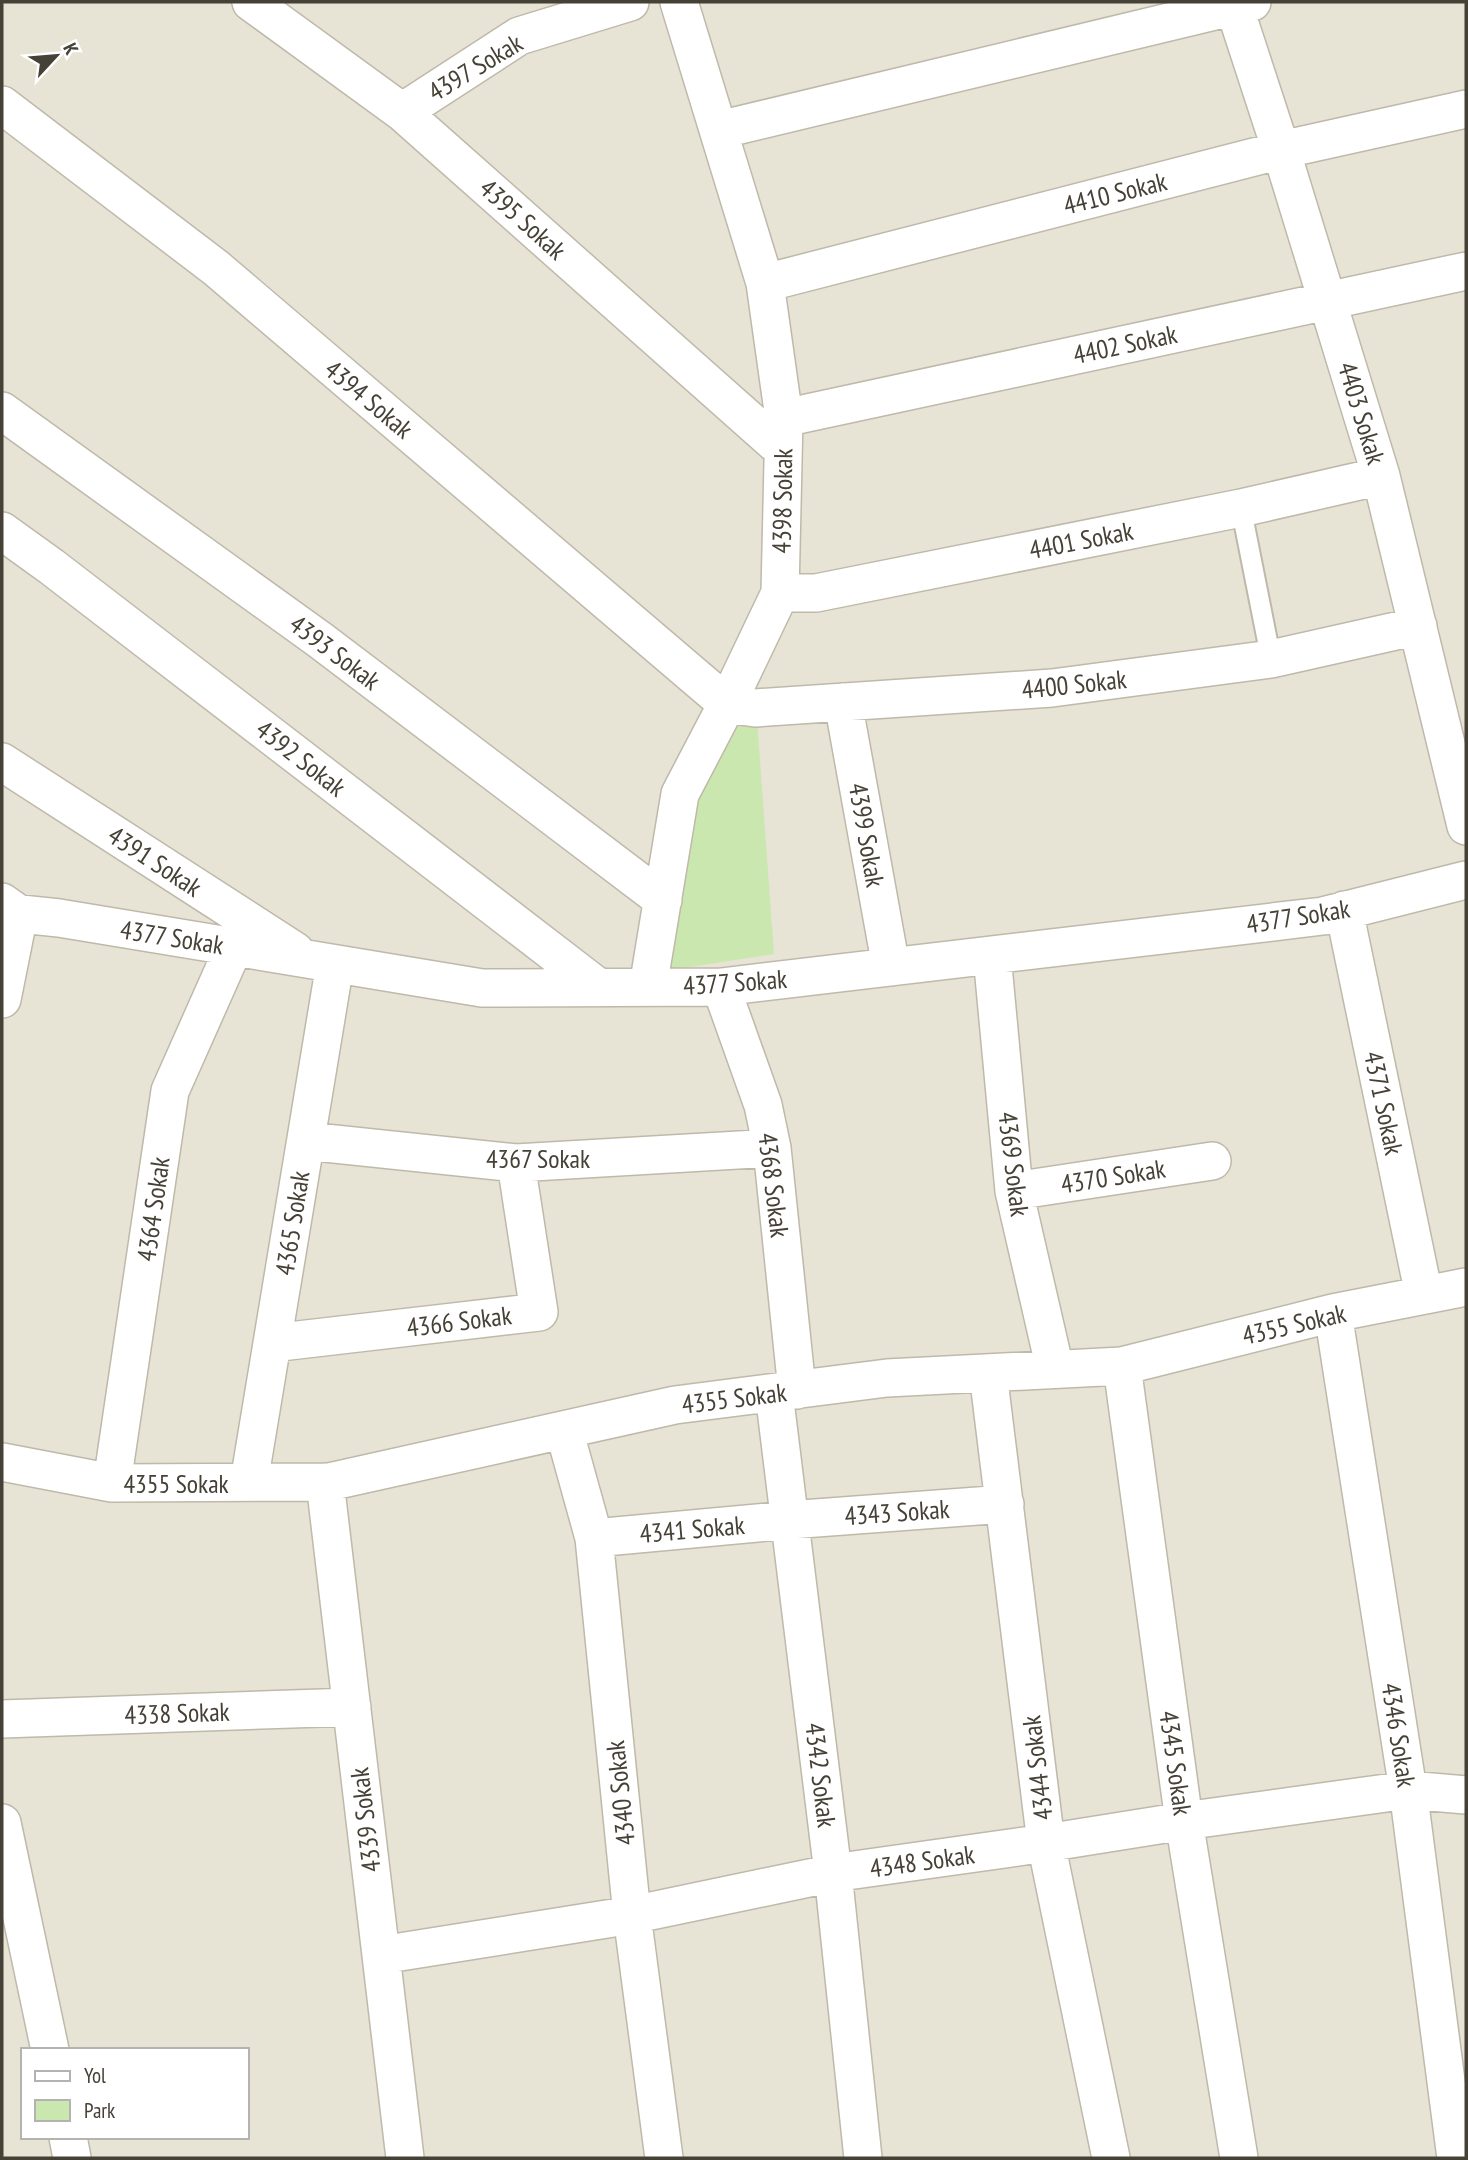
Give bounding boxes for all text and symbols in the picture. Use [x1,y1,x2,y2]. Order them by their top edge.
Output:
north arrow [21,21,91,91]
street label: 4397 Sokak [422,26,528,108]
text: K [58,39,84,58]
street label: 4410 Sokak [1060,164,1170,222]
street label: 4395 Sokak [473,172,573,266]
street label: 4402 Sokak [1070,317,1180,371]
street label: 4394 Sokak [318,353,420,445]
street label: 4403 Sokak [1331,358,1393,468]
street label: 4398 Sokak [765,448,799,554]
street label: 4401 Sokak [1026,514,1136,566]
street label: 4393 Sokak [283,607,387,697]
street label: 4400 Sokak [1020,662,1128,706]
street label: 4392 Sokak [249,713,353,803]
street label: 4399 Sokak [842,780,892,890]
street label: 4391 Sokak [102,819,208,903]
street label: 4377 Sokak [1244,892,1352,940]
street label: 4377 Sokak [118,913,226,961]
street label: 4377 Sokak [682,962,788,1002]
street label: 4371 Sokak [1357,1048,1411,1158]
street label: 4369 Sokak [991,1110,1037,1218]
street label: 4368 Sokak [751,1131,797,1239]
street label: 4367 Sokak [486,1142,590,1175]
street label: 4370 Sokak [1058,1151,1168,1201]
street label: 4364 Sokak [129,1155,177,1263]
street label: 4365 Sokak [267,1168,317,1278]
street label: 4355 Sokak [1239,1296,1349,1352]
street label: 4366 Sokak [405,1298,513,1344]
street label: 4355 Sokak [680,1375,788,1421]
street label: 4355 Sokak [123,1467,229,1500]
street label: 4343 Sokak [843,1492,951,1532]
street label: 4341 Sokak [638,1508,746,1550]
street label: 4346 Sokak [1374,1680,1424,1790]
street label: 4338 Sokak [124,1695,230,1731]
street label: 4345 Sokak [1152,1709,1200,1817]
street label: 4344 Sokak [1014,1714,1060,1822]
street label: 4342 Sokak [798,1721,844,1829]
street label: 4340 Sokak [598,1739,642,1847]
street label: 4339 Sokak [342,1766,388,1874]
street label: 4348 Sokak [868,1837,976,1885]
legend [21,2048,248,2139]
text: Yol [84,2062,106,2089]
text: Park [84,2097,115,2124]

